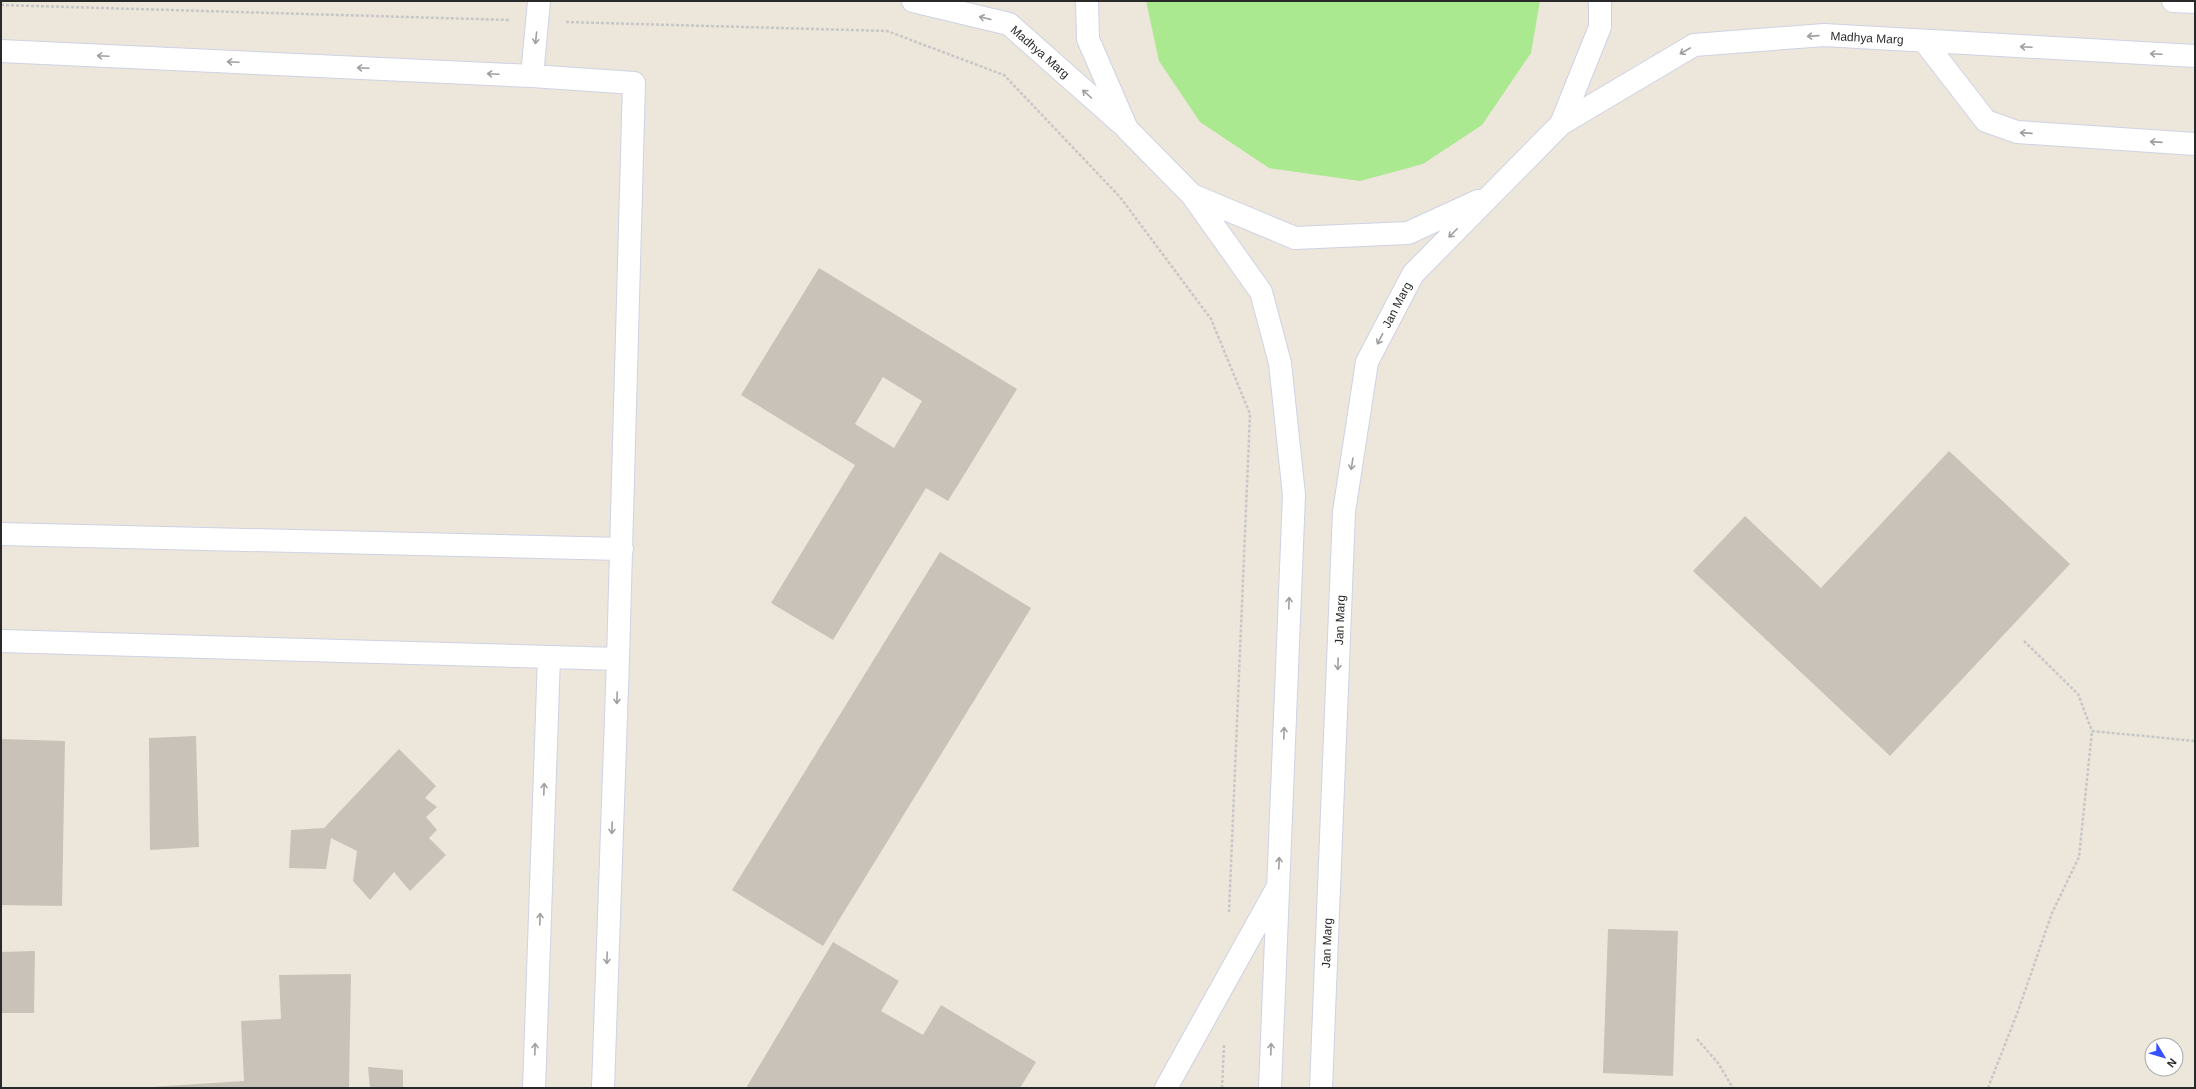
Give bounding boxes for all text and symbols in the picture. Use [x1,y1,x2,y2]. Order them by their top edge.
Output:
one-way arrow [978,14,991,22]
street label: Madhya Marg [1008,23,1072,81]
street label: Madhya Marg [1830,29,1904,47]
one-way arrow [532,31,539,44]
one-way arrow [1807,33,1820,40]
one-way arrow [2020,43,2033,50]
one-way arrow [1679,48,1691,56]
one-way arrow [2150,50,2163,57]
one-way arrow [97,52,110,60]
one-way arrow [227,58,240,66]
one-way arrow [357,64,370,72]
one-way arrow [487,70,500,78]
one-way arrow [1083,90,1093,99]
one-way arrow [2020,129,2033,136]
one-way arrow [2150,138,2163,145]
one-way arrow [1448,228,1458,238]
street label: Jan Marg [1379,280,1415,330]
one-way arrow [1375,332,1383,344]
one-way arrow [1348,457,1356,470]
street label: Jan Marg [1332,595,1348,645]
one-way arrow [1286,597,1293,610]
one-way arrow [1334,657,1342,670]
one-way arrow [613,691,621,704]
one-way arrow [1280,727,1288,740]
one-way arrow [541,783,548,796]
one-way arrow [609,821,616,834]
one-way arrow [1275,857,1283,870]
one-way arrow [536,913,543,926]
street label: Jan Marg [1319,918,1335,968]
one-way arrow [604,951,611,964]
north arrow [2144,1037,2184,1077]
one-way arrow [531,1043,539,1056]
one-way arrow [1268,1043,1275,1056]
text: N [2165,1056,2179,1070]

